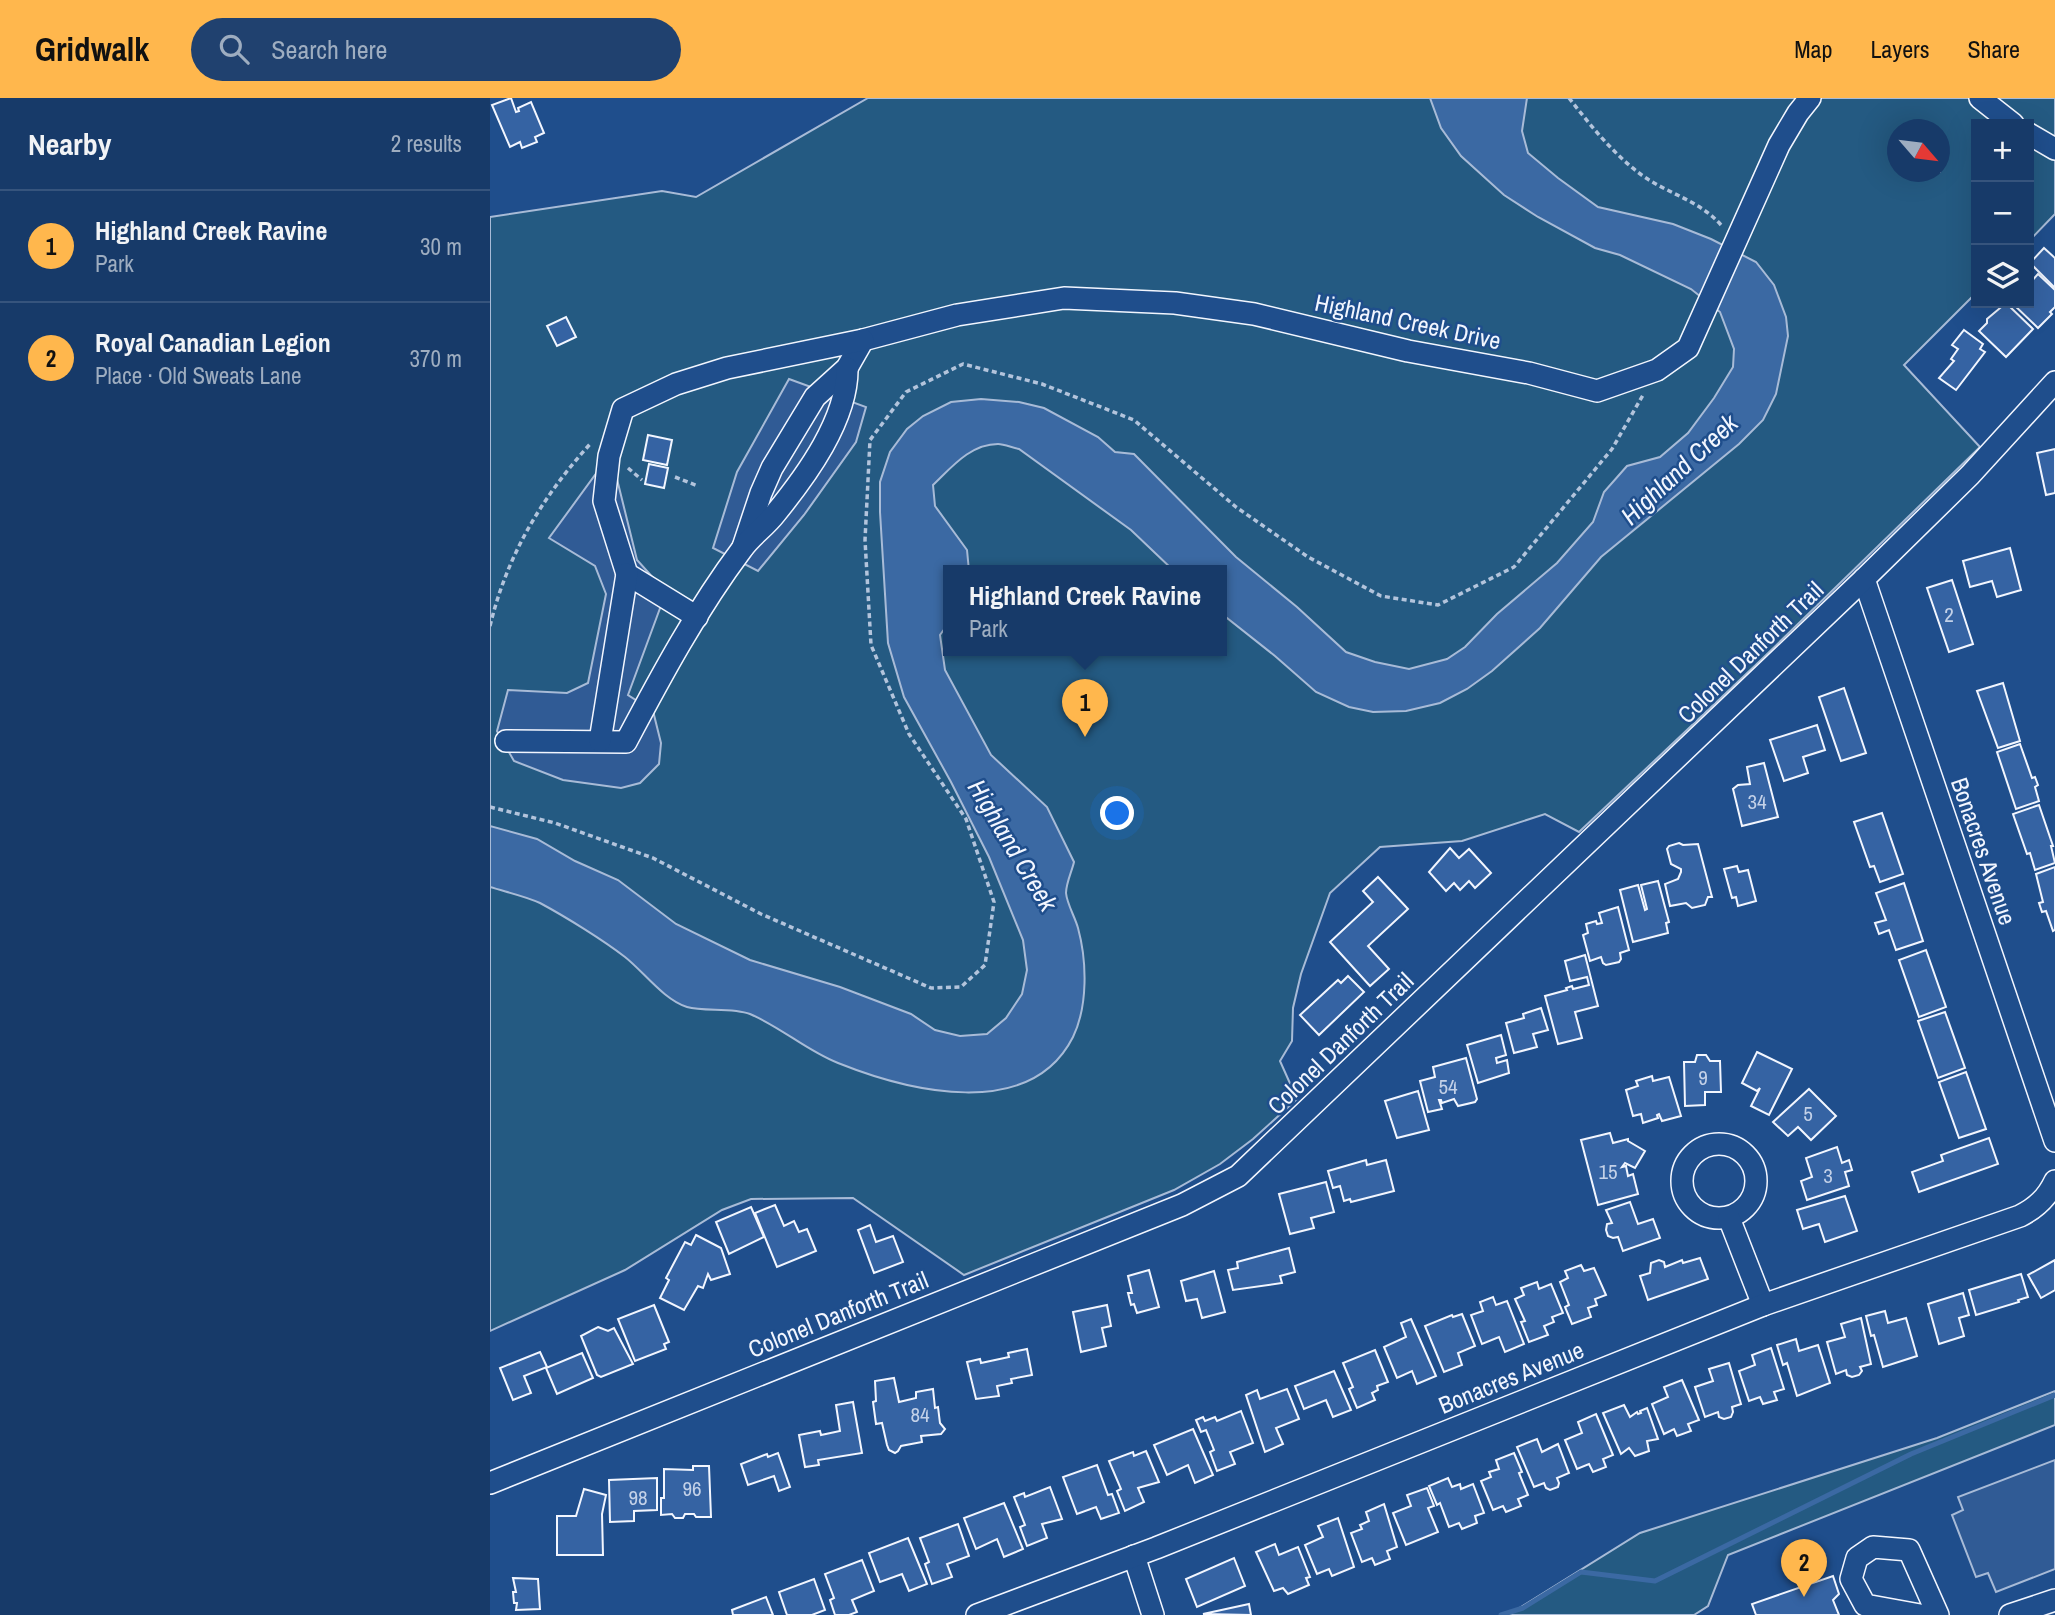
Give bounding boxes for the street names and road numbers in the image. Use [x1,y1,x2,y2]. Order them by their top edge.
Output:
street label: Highland Creek Drive [1312,286,1504,356]
street label: Colonel Danforth Trail [1670,574,1830,730]
street label: Bonacres Avenue [1944,773,2024,929]
street label: Colonel Danforth Trail [1260,965,1420,1121]
street label: Colonel Danforth Trail [743,1263,933,1365]
street label: Bonacres Avenue [1434,1333,1588,1421]

